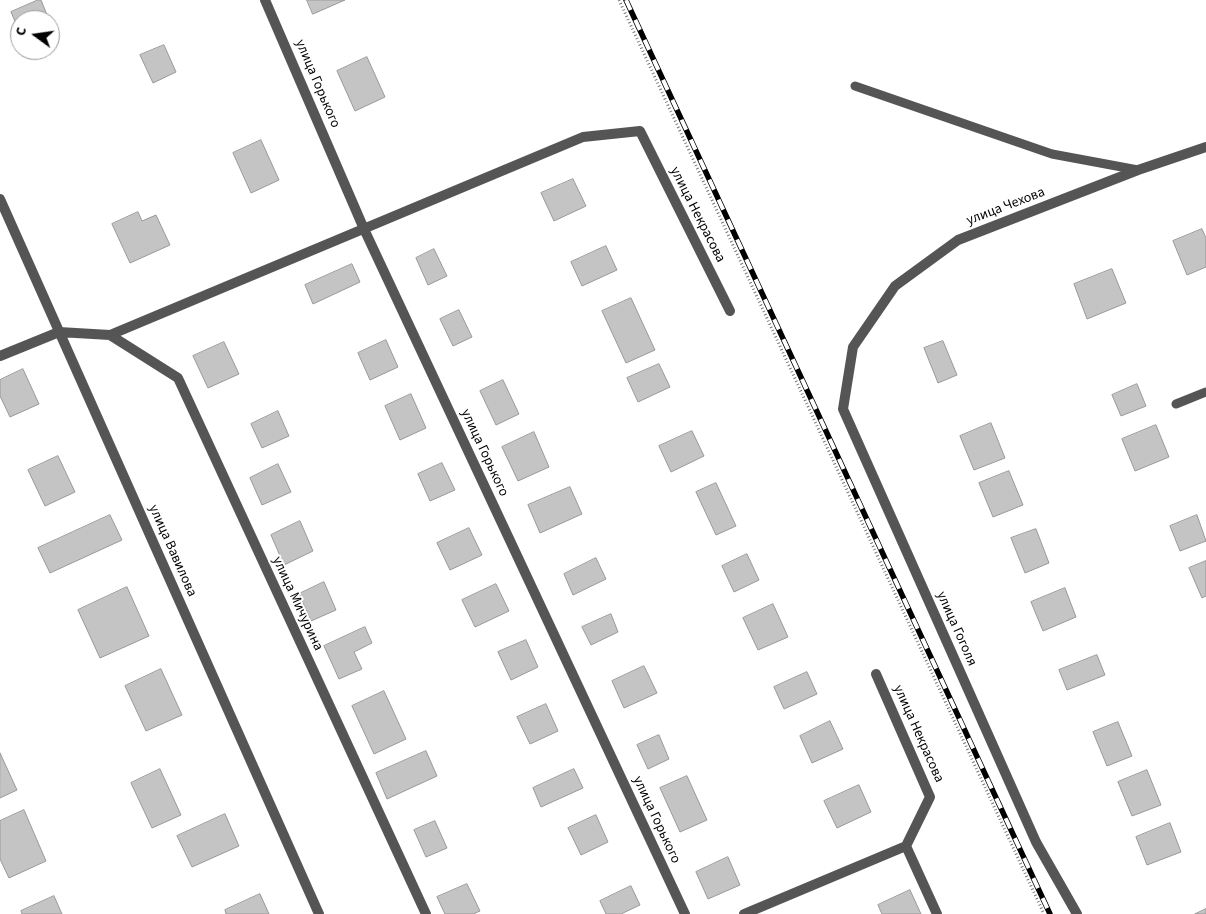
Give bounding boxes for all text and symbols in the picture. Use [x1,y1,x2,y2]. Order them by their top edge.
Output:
north arrow [10,10,60,60]
text: С [11,25,32,38]
street label: улица Горького [291,37,343,131]
street label: улица Некрасова [666,164,728,266]
street label: улица Чехова [964,184,1048,230]
street label: улица Горького [456,407,512,499]
street label: улица Вавилова [144,502,200,600]
street label: улица Мичурина [268,554,326,654]
street label: улица Гоголя [932,589,980,669]
street label: улица Некрасова [889,683,947,785]
street label: улица Горького [628,774,684,866]

